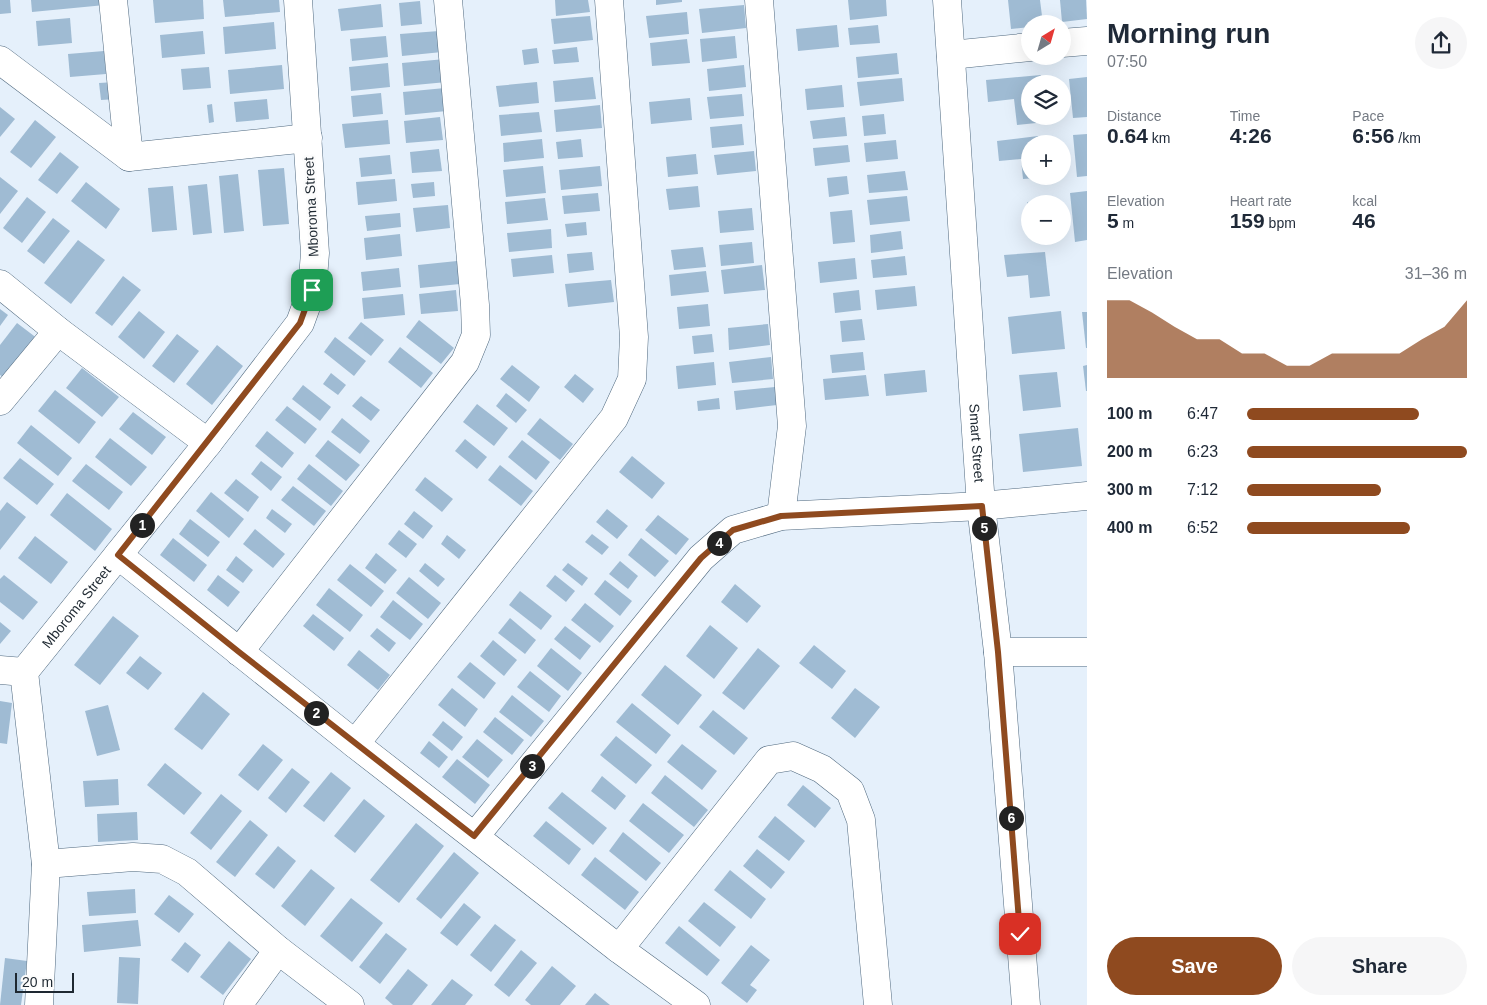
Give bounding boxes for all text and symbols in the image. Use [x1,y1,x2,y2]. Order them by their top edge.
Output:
north arrow [1021,15,1071,65]
map controls [1021,15,1071,245]
button: share [1415,17,1467,69]
text: Morning run [1107,18,1270,49]
text: 07:50 [1107,53,1147,70]
button: layers [1021,75,1071,125]
text: Distance [1107,108,1161,124]
text: Time [1230,108,1260,124]
text: Pace [1352,108,1384,124]
text: 0.64 [1107,124,1148,147]
text: 4:26 [1230,124,1272,147]
text: 6:56 [1352,124,1394,147]
text: km [1148,130,1170,146]
text: /km [1394,130,1421,146]
button: + [1021,135,1071,185]
street label: Mboroma Street [300,156,322,258]
text: Elevation [1107,193,1165,209]
text: Heart rate [1230,193,1292,209]
text: kcal [1352,193,1377,209]
button: − [1021,195,1071,245]
text: 5 [1107,209,1119,232]
text: 159 [1230,209,1265,232]
text: 46 [1352,209,1376,232]
text: m [1119,215,1134,231]
text: bpm [1265,215,1296,231]
text: Elevation [1107,265,1173,282]
text: 31–36 m [1405,265,1467,282]
pin [291,269,333,311]
icon: arrive [298,276,326,304]
street label: Smart Street [966,403,987,483]
text: 100 m [1107,405,1152,422]
text: 6:47 [1187,405,1218,422]
text: 200 m [1107,443,1152,460]
text: 6:23 [1187,443,1218,460]
text: 300 m [1107,481,1152,498]
text: 7:12 [1187,481,1218,498]
pin: 1 [130,512,154,538]
pin: 5 [972,516,996,540]
text: 1 [139,517,146,533]
text: 400 m [1107,519,1152,536]
text: 6:52 [1187,519,1218,536]
text: 5 [981,520,988,536]
pin: 4 [706,530,732,556]
text: 4 [716,535,723,551]
street label: Mboroma Street [39,563,114,651]
pin: 2 [304,700,328,726]
text: 2 [313,705,320,721]
pin: 3 [520,754,544,778]
text: 3 [529,758,536,774]
pin: 6 [998,806,1024,830]
text: 6 [1008,810,1015,826]
pin [999,913,1041,955]
icon: check [1006,920,1034,948]
button: Save [1107,937,1282,995]
button: Share [1292,937,1467,995]
scale bar [15,970,74,993]
text: 20 m [22,974,53,990]

